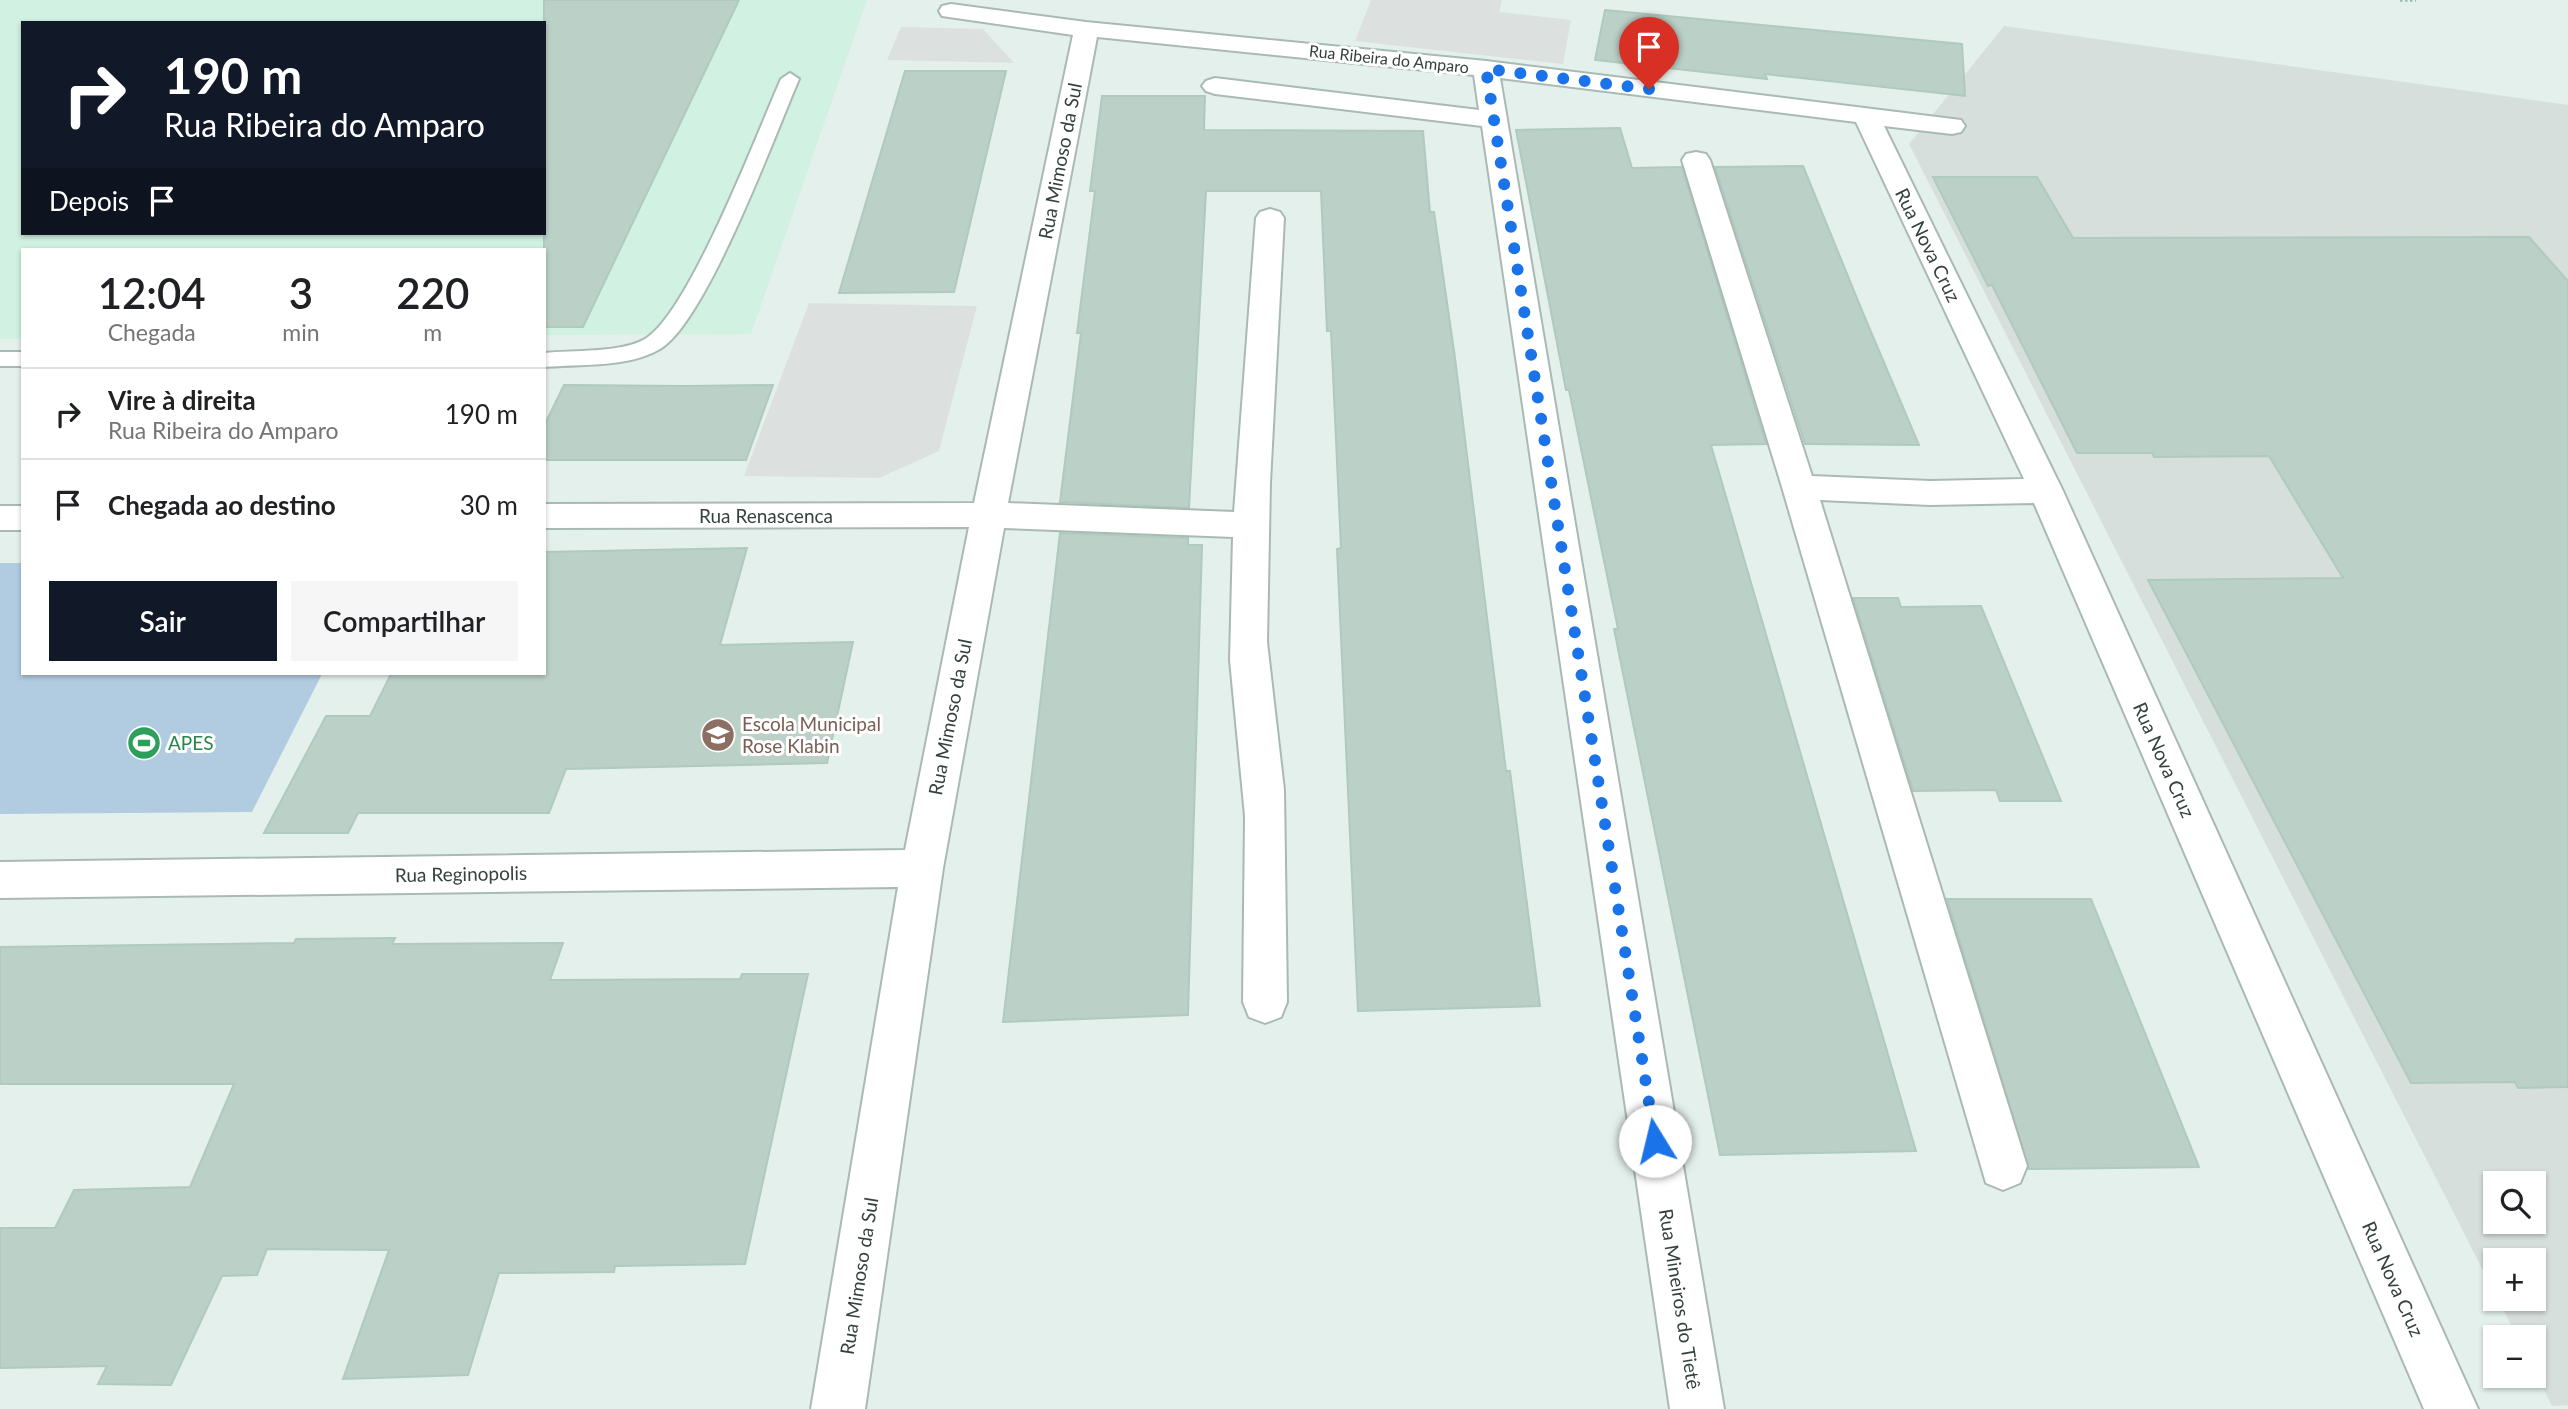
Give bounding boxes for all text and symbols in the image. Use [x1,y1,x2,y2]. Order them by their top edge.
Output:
pin [1619,17,1679,89]
icon: arrive [1630,28,1668,66]
street label: Rua Ribeira do Amparo [1308,41,1470,76]
text: 190 m [164,46,302,104]
icon: right [49,49,140,140]
street label: Rua Mimoso da Sul [1033,81,1086,241]
text: Rua Ribeira do Amparo [164,105,485,144]
icon: arrive [143,182,181,220]
street label: Rua Nova Cruz [1891,184,1966,305]
text: Depois [49,185,129,217]
text: 12:04 [98,268,206,318]
text: 3 [289,268,313,318]
text: 220 [396,268,469,318]
text: Chegada [108,318,196,346]
text: min [282,318,320,346]
text: m [423,318,442,346]
text: Vire à direita [108,384,256,416]
icon: right [49,395,87,433]
text: 190 m [445,398,518,430]
text: Rua Ribeira do Amparo [108,416,339,444]
icon: arrive [49,486,87,524]
text: Chegada ao destino [108,489,336,521]
text: 30 m [460,489,518,521]
street label: Rua Renascenca [699,504,833,527]
button: Sair [49,581,277,661]
button: Compartilhar [291,581,518,661]
street label: Rua Mimoso da Sul [923,637,976,797]
street label: Rua Nova Cruz [2129,699,2200,821]
place label: Escola Municipal Rose Klabin [742,712,881,757]
school or university icon: Escola Municipal Rose Klabin [699,716,737,754]
sports icon: APES [125,724,163,762]
place label: APES [168,731,214,754]
street label: Rua Reginopolis [395,861,527,886]
position arrow [1618,1104,1692,1178]
map controls [2483,1171,2546,1388]
button: search [2483,1171,2546,1234]
street label: Rua Mimoso da Sul [835,1196,882,1356]
street label: Rua Mineiros do Tietê [1655,1207,1706,1391]
street label: Rua Nova Cruz [2358,1218,2429,1340]
button: + [2483,1248,2546,1311]
button: − [2483,1325,2546,1388]

